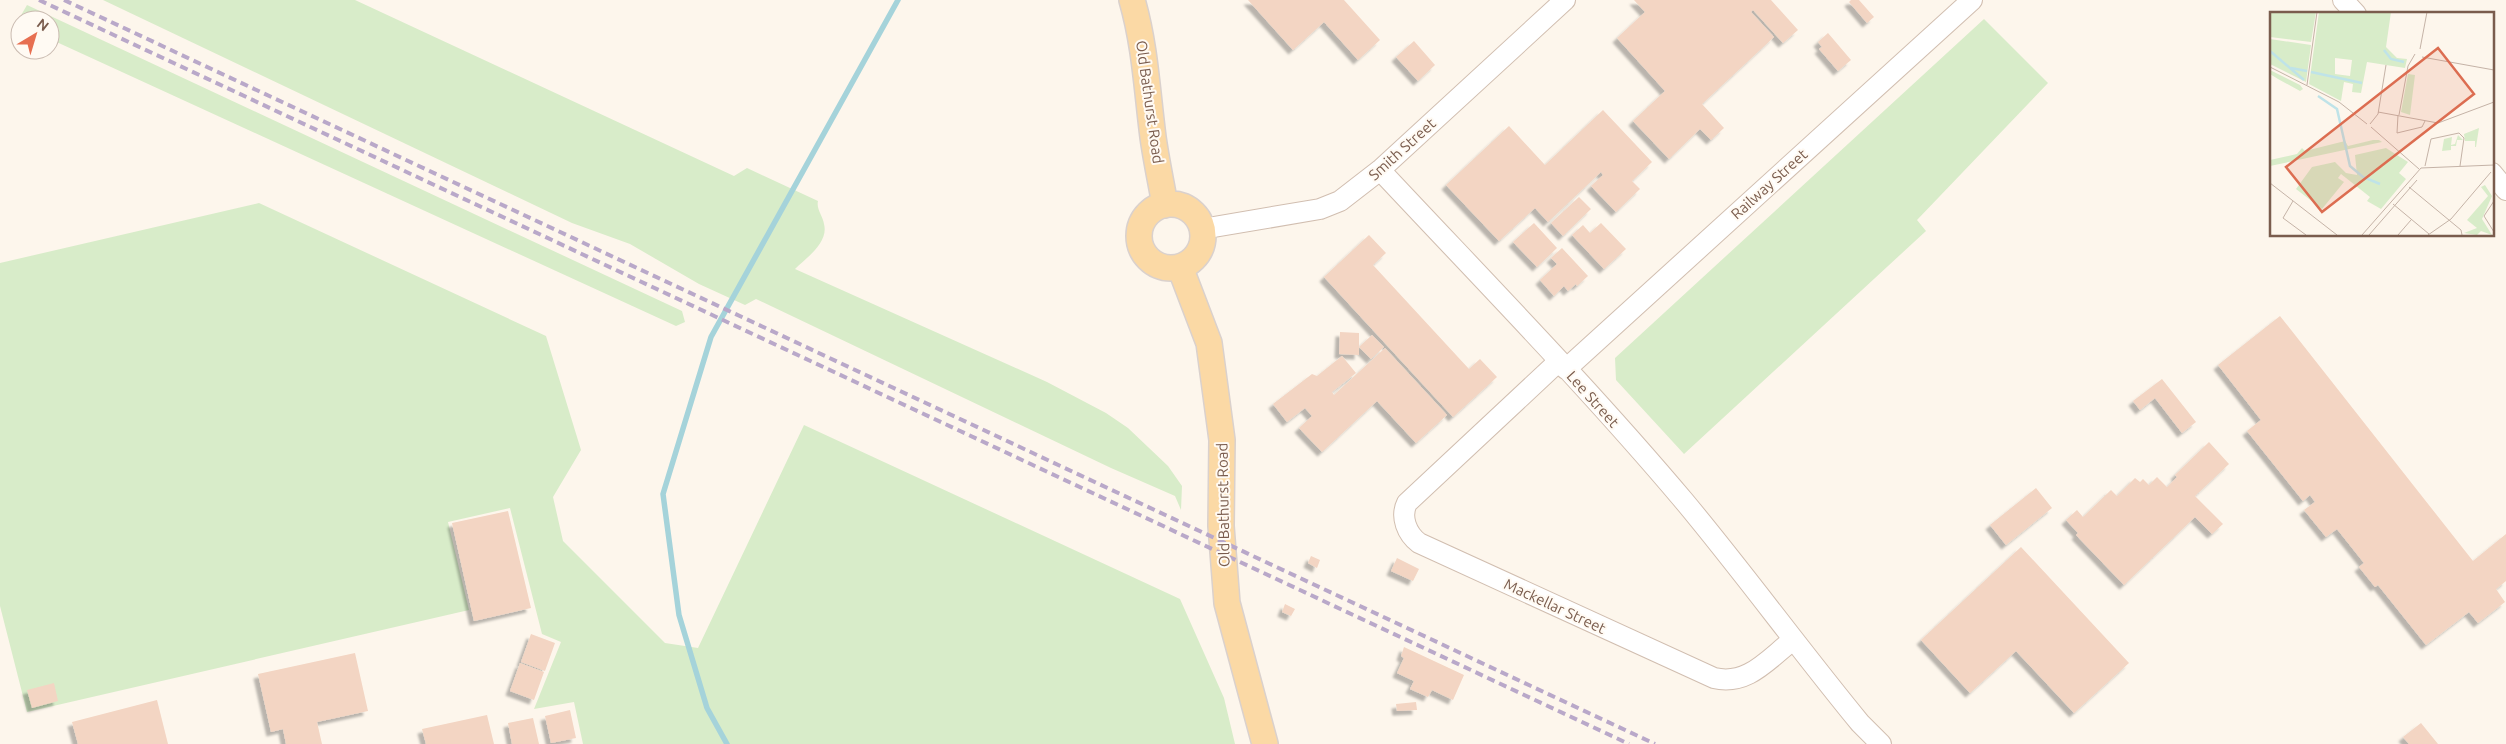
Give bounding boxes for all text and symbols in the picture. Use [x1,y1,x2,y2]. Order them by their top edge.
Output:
north arrow [10,10,60,60]
inset map [2270,12,2494,236]
text: N [34,15,52,34]
street label: Old Bathurst Road [1133,39,1167,165]
street label: Smith Street [1365,114,1439,183]
street label: Railway Street [1727,145,1811,223]
street label: Lee Street [1563,367,1623,431]
street label: Old Bathurst Road [1213,443,1233,567]
street label: Mackellar Street [1502,575,1608,637]

